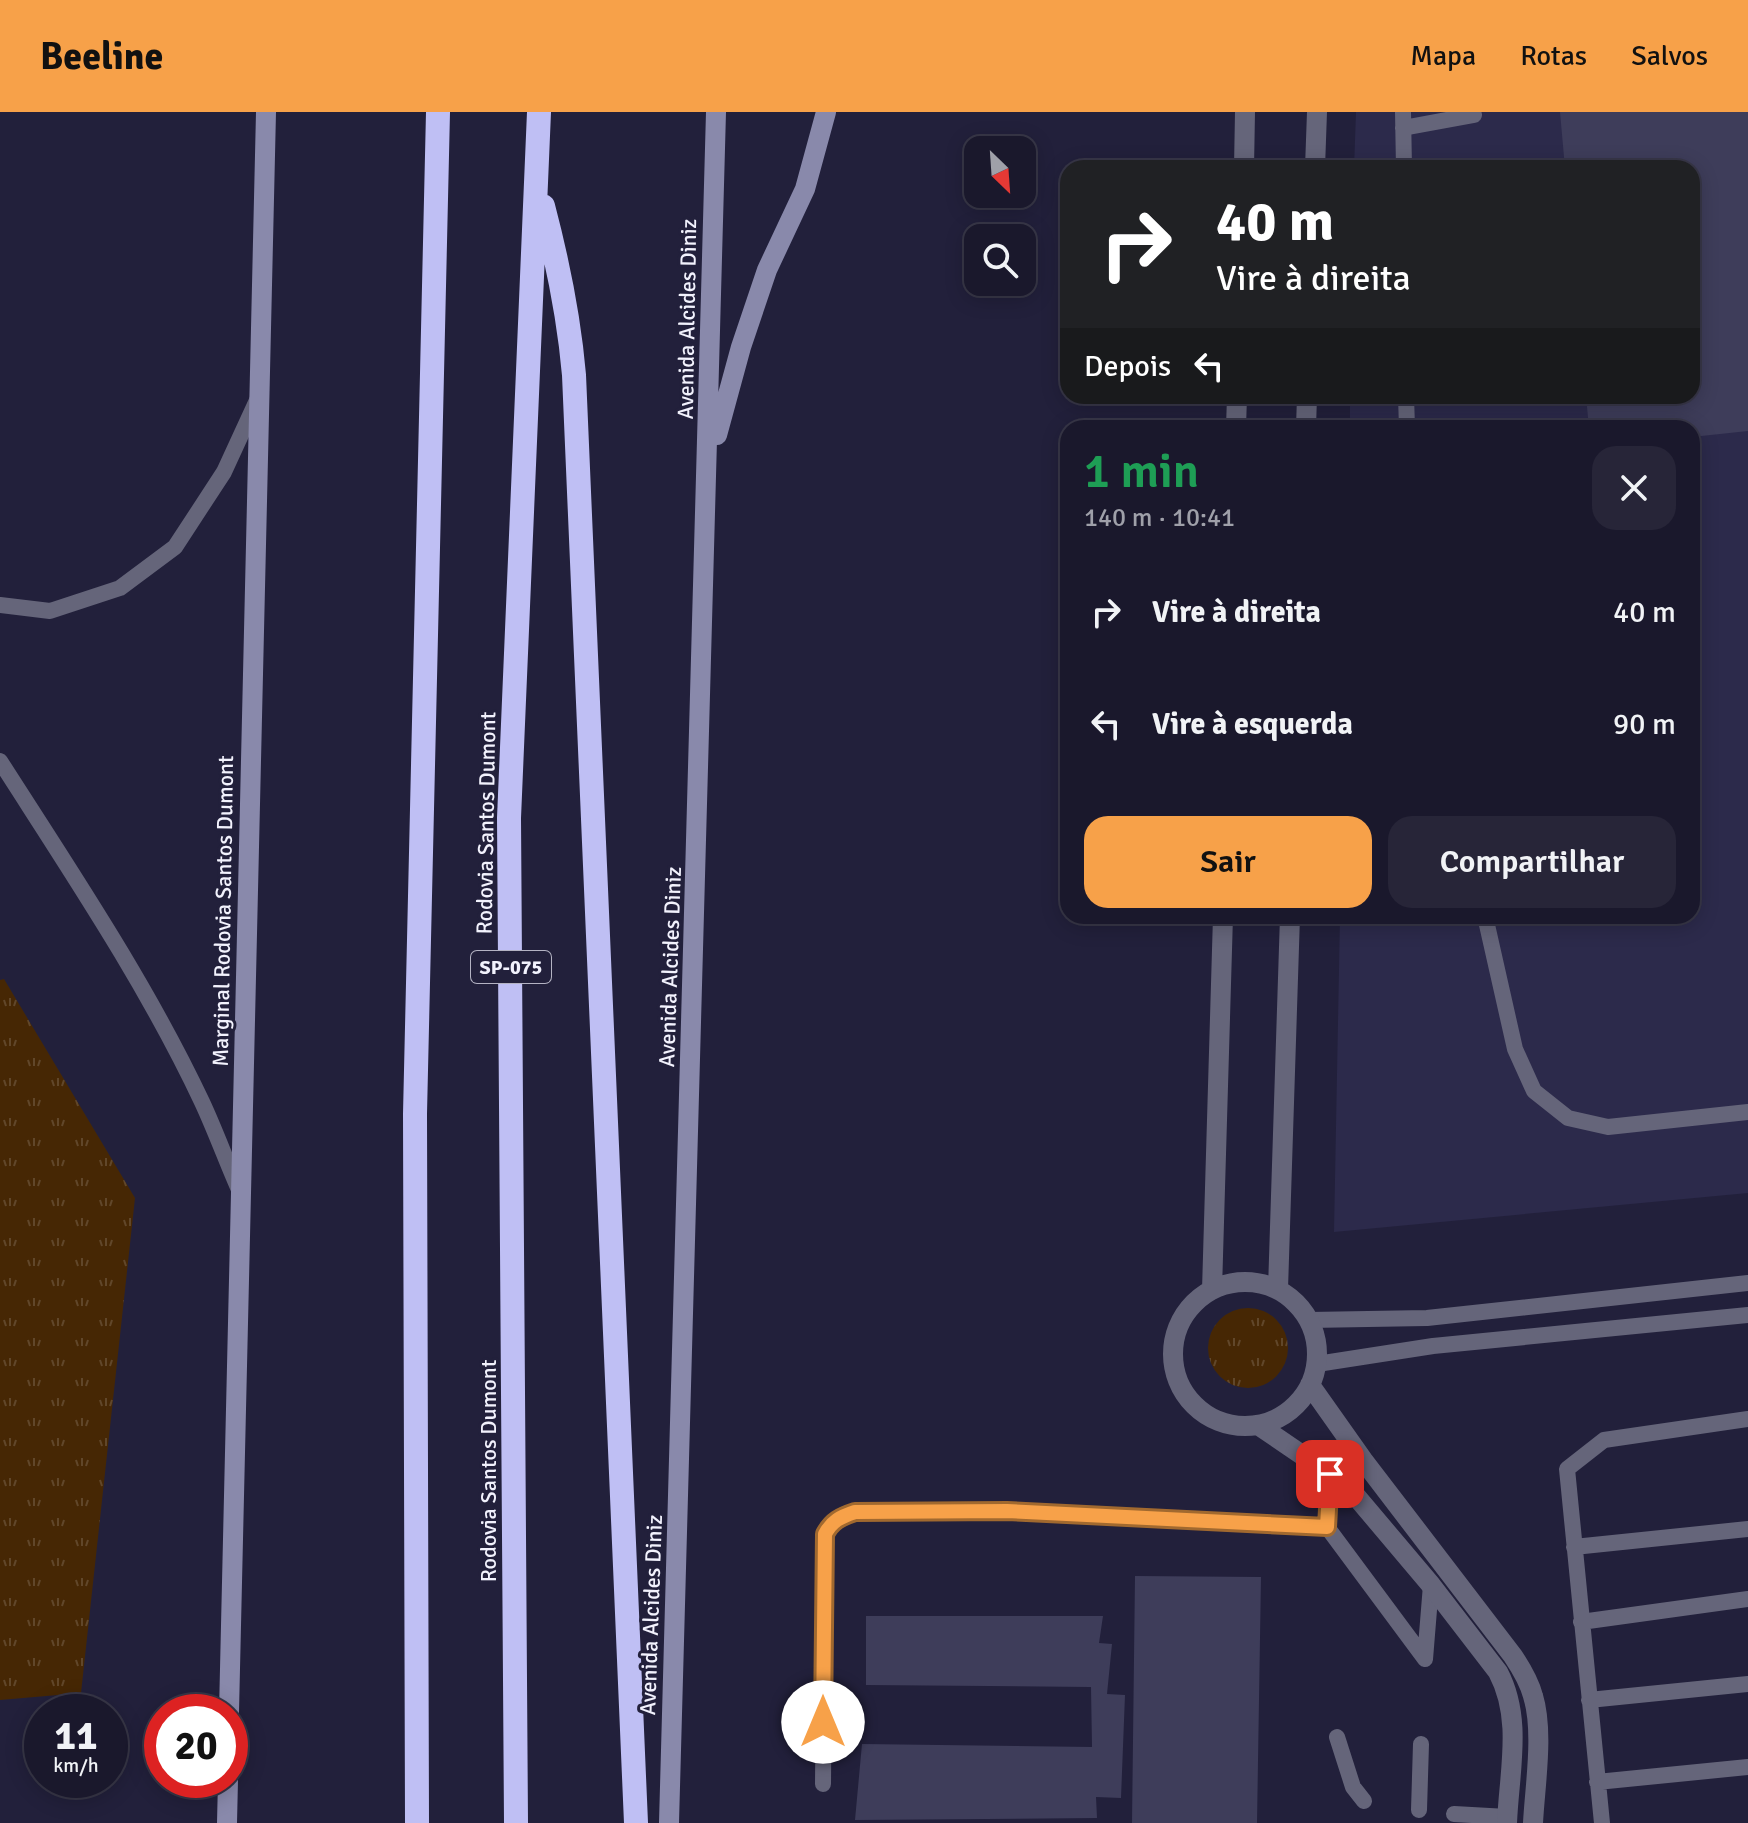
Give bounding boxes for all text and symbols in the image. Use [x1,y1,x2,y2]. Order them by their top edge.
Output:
text: Beeline [40,33,163,80]
text: Mapa [1410,39,1476,73]
text: Rotas [1520,39,1587,73]
text: Salvos [1631,39,1708,73]
north arrow [964,136,1036,208]
map controls [964,136,1036,296]
text: 40 m [1216,187,1334,256]
icon: right [1084,192,1188,296]
street label: Avenida Alcides Diniz [672,218,702,420]
button: search [964,224,1036,296]
text: Vire à direita [1216,256,1411,301]
icon: left [1187,344,1231,388]
text: Depois [1084,348,1171,385]
text: 1 min [1084,442,1199,501]
button: close [1592,446,1676,530]
text: 140 m · 10:41 [1084,502,1235,534]
icon: right [1084,590,1128,634]
text: Vire à direita [1152,594,1321,631]
text: 40 m [1613,594,1676,631]
icon: left [1084,702,1128,746]
text: Vire à esquerda [1152,706,1353,743]
text: 90 m [1613,706,1676,743]
street label: Rodovia Santos Dumont [471,711,501,935]
street label: Marginal Rodovia Santos Dumont [207,755,239,1067]
button: Sair [1084,816,1372,908]
button: Compartilhar [1388,816,1676,908]
street label: Avenida Alcides Diniz [653,866,687,1068]
road number: SP-075 [471,951,551,983]
street label: Rodovia Santos Dumont [475,1359,502,1582]
pin [1296,1440,1364,1508]
icon: arrive [1308,1452,1352,1496]
street label: Avenida Alcides Diniz [634,1514,668,1716]
position arrow [781,1680,865,1764]
speed limit sign: 20 [144,1694,248,1798]
text: 11 [54,1711,98,1761]
text: km/h [53,1753,99,1778]

